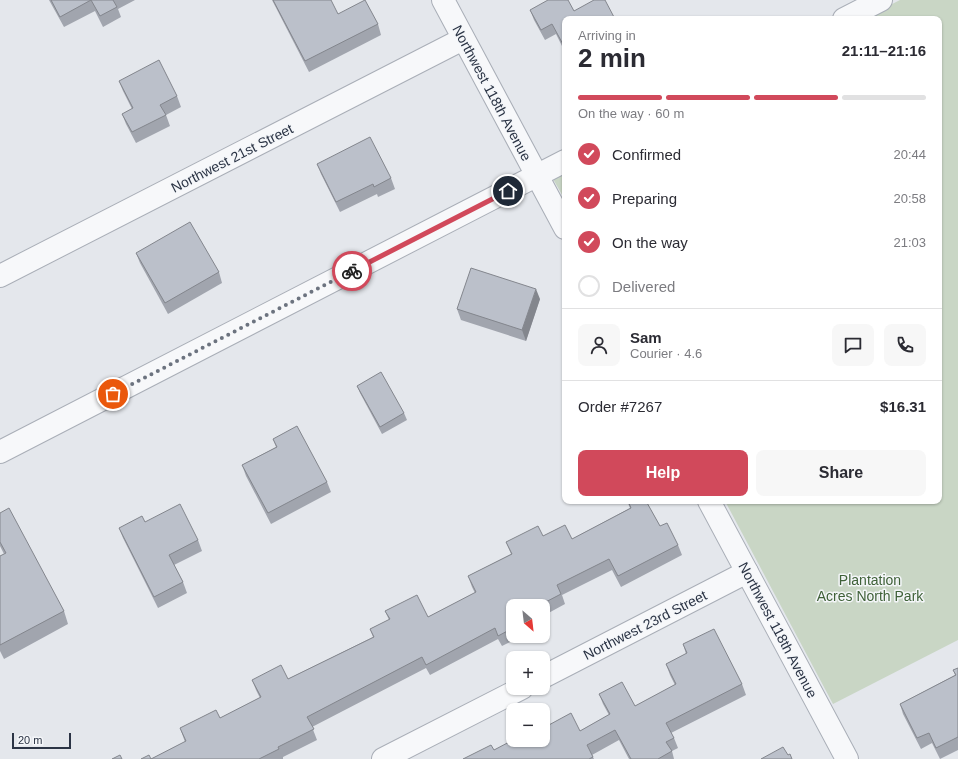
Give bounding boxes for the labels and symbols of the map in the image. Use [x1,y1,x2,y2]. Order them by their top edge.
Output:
street label: Northwest 118th Avenue [449,22,535,164]
street label: Northwest 21st Street [168,120,296,196]
pin [491,174,525,208]
courier [332,251,372,291]
pin [96,377,130,411]
street label: Northwest 118th Avenue [735,559,821,701]
park label: Plantation Acres North Park [817,572,924,604]
street label: Northwest 23rd Street [581,587,709,663]
north arrow [506,599,550,643]
scale bar [12,731,71,750]

